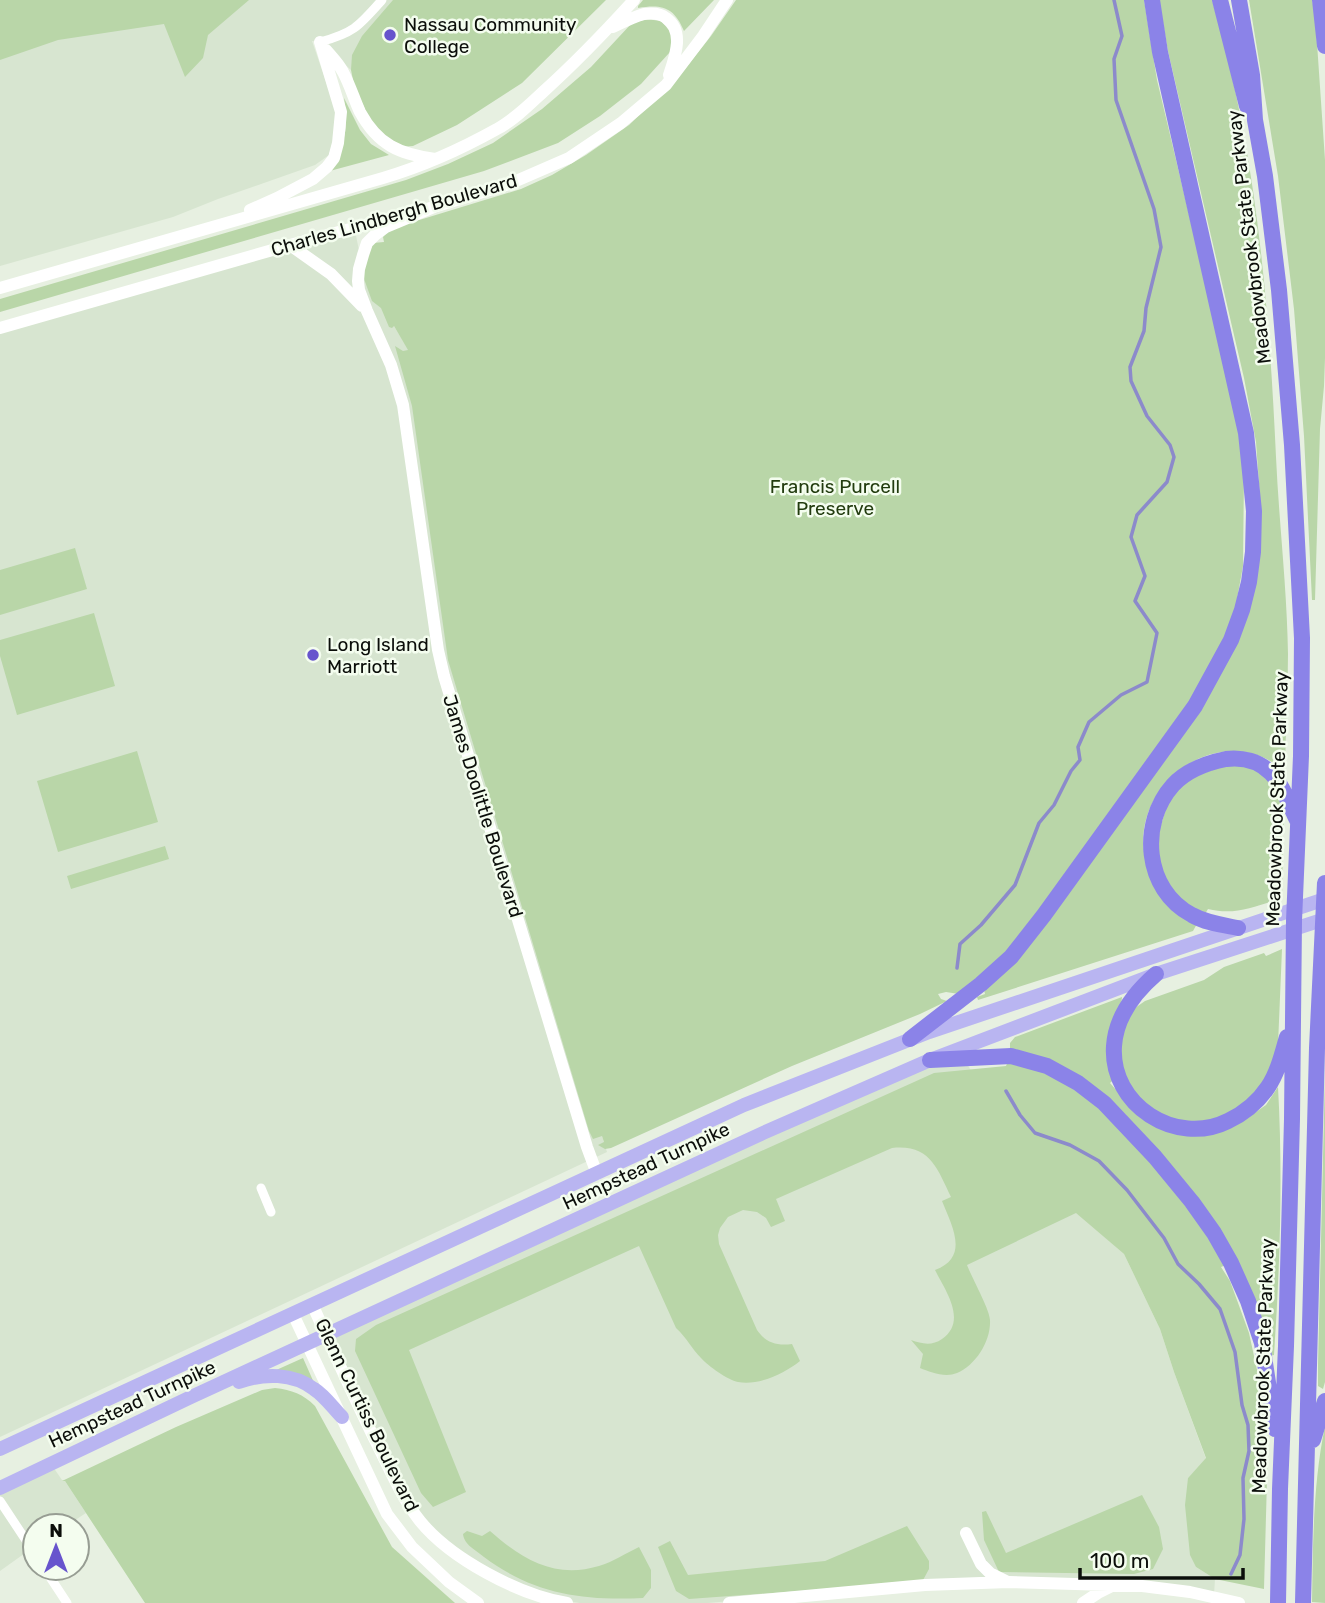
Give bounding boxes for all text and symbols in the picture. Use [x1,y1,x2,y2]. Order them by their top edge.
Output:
place label: Nassau Community College [404,13,576,58]
marker: Nassau Community College [382,27,398,43]
street label: Meadowbrook State Parkway [1222,109,1276,365]
street label: Charles Lindbergh Boulevard [268,169,520,261]
park label: Francis Purcell Preserve [770,475,900,520]
place label: Long Island Marriott [327,633,429,678]
marker: Long Island Marriott [305,647,321,663]
street label: Meadowbrook State Parkway [1261,671,1293,927]
street label: James Doolittle Boulevard [438,692,528,920]
street label: Hempstead Turnpike [559,1117,733,1215]
street label: Meadowbrook State Parkway [1247,1238,1279,1494]
street label: Glenn Curtiss Boulevard [310,1315,424,1515]
street label: Hempstead Turnpike [45,1355,219,1453]
north arrow [21,1512,91,1582]
text: N [49,1519,63,1542]
scale bar [1080,1536,1243,1580]
text: 100 m [1090,1548,1149,1573]

